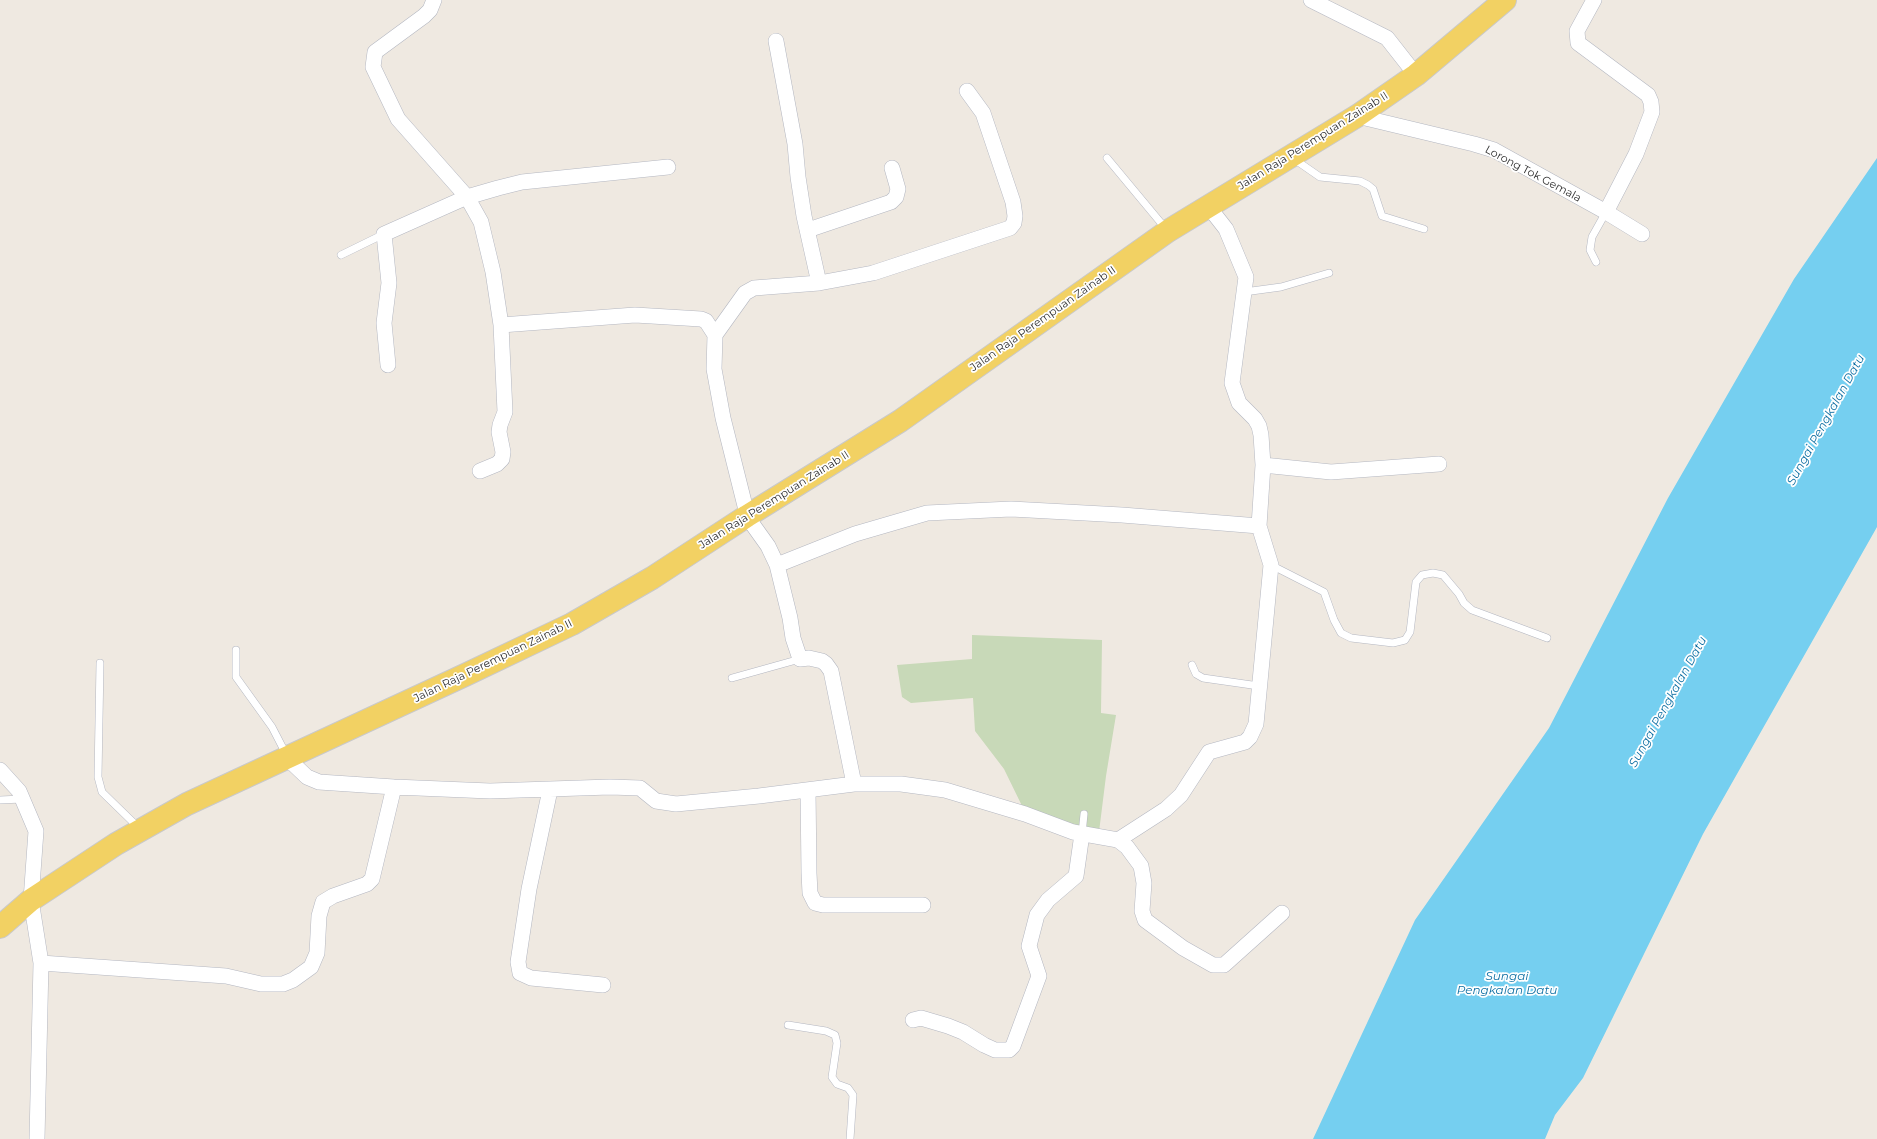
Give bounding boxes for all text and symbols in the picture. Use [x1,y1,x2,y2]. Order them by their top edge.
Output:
street label: Jalan Raja Perempuan Zainab II [1235,89,1391,193]
street label: Lorong Tok Gemala [1483,143,1583,205]
street label: Jalan Raja Perempuan Zainab II [968,263,1118,375]
water label: Sungai Pengkalan Datu [1784,352,1868,488]
street label: Jalan Raja Perempuan Zainab II [696,448,852,552]
street label: Jalan Raja Perempuan Zainab II [412,617,574,705]
water label: Sungai Pengkalan Datu [1626,634,1710,770]
water label: Sungai Pengkalan Datu [1457,969,1557,997]

